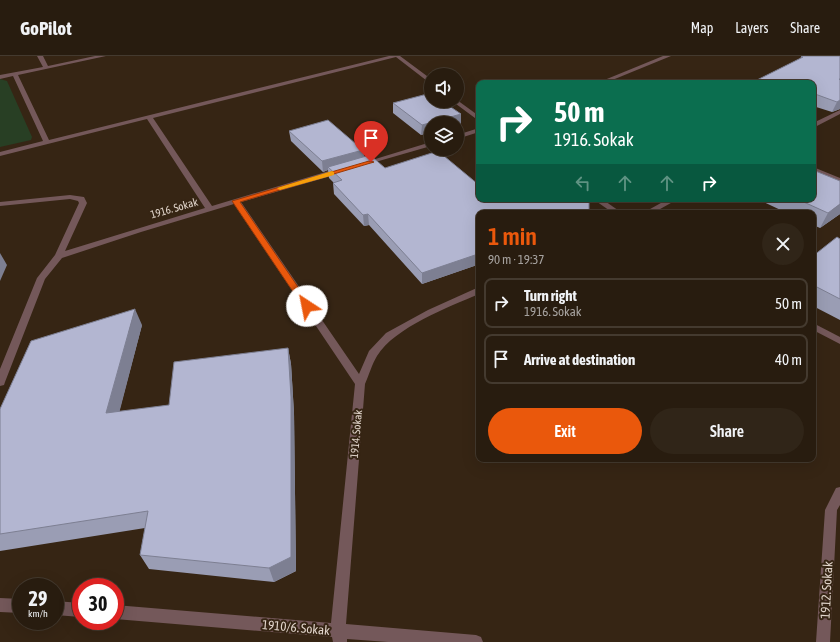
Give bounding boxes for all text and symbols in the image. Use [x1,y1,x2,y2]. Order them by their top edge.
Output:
text: GoPilot [20,17,72,39]
text: Map [691,20,713,36]
text: Layers [735,20,768,36]
text: Share [790,20,820,36]
map controls [424,68,464,156]
button: sound [424,68,464,108]
icon: right [488,96,540,148]
text: 50 m [554,96,604,128]
button: layers [424,116,464,156]
pin [354,121,388,162]
icon: arrive [360,127,382,149]
text: 1916. Sokak [554,129,634,150]
icon: left [572,172,594,194]
icon: ahead [614,172,636,194]
icon: ahead [656,172,678,194]
icon: right [698,172,720,194]
street label: 1916. Sokak [149,195,199,220]
text: 1 min [488,223,537,250]
button: close [762,223,804,265]
text: 90 m · 19:37 [488,252,544,267]
position arrow [286,285,328,327]
text: Turn right [524,287,577,304]
icon: right [490,292,512,314]
text: 50 m [775,295,802,312]
text: 1916. Sokak [524,304,582,319]
icon: arrive [490,348,512,370]
text: Arrive at destination [524,351,635,368]
text: 40 m [775,351,802,368]
button: Exit [488,408,642,454]
button: Share [650,408,804,454]
street label: 1914. Sokak [348,409,364,459]
street label: 1912. Sokak [818,561,836,619]
speed limit sign: 30 [72,578,124,630]
text: 29 [29,587,47,610]
text: km/h [28,608,48,619]
street label: 1910/6. Sokak [261,617,331,638]

